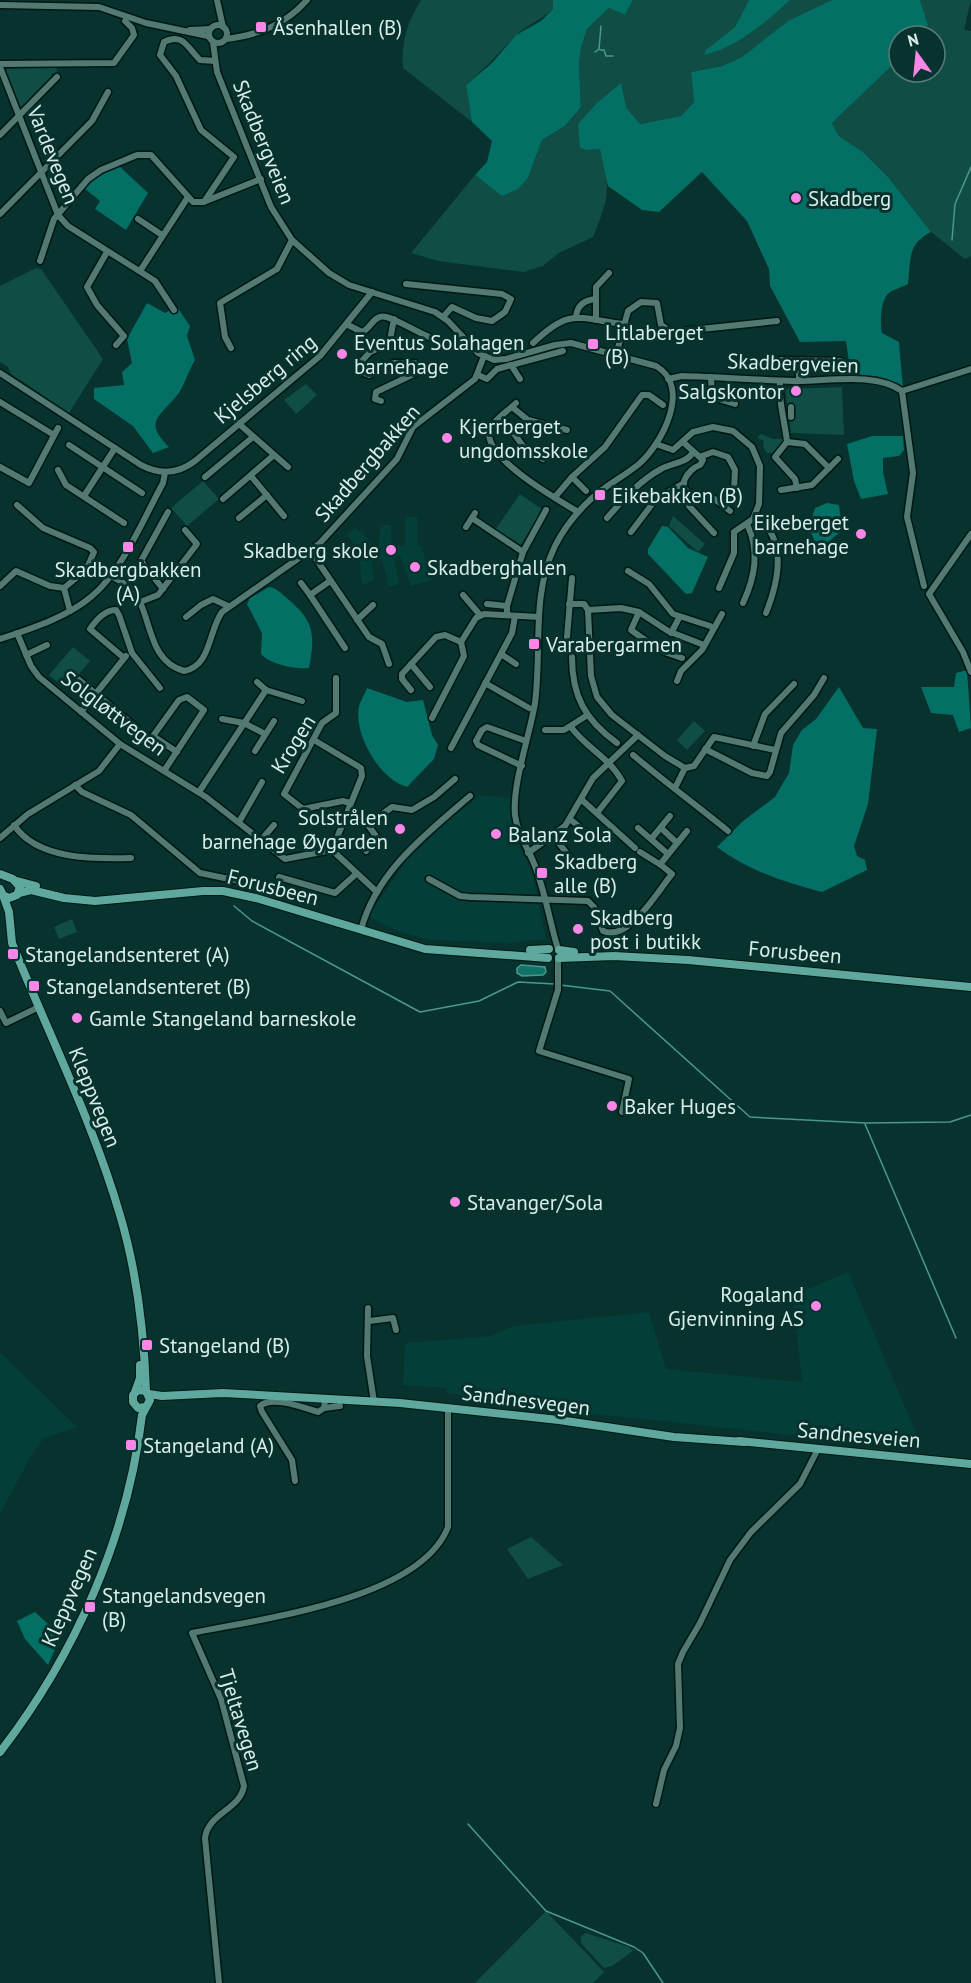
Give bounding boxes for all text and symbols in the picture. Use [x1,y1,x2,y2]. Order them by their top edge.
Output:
place label: Åsenhallen (B) [273,14,402,41]
marker: Åsenhallen (B) [254,20,268,34]
north arrow [887,24,947,84]
text: N [905,28,921,51]
street label: Skadbergveien [227,76,301,208]
street label: Vardevegen [21,101,85,208]
place label: Skadberg [808,185,891,212]
marker: Skadberg [789,191,803,205]
place label: Litlaberget (B) [605,319,703,370]
street label: Kjelsberg ring [208,328,322,430]
place label: Eventus Solahagen barnehage [354,329,524,380]
marker: Litlaberget (B) [586,337,600,351]
marker: Eventus Solahagen barnehage [335,347,349,361]
street label: Skadbergveien [727,347,859,379]
place label: Salgskontor [678,378,784,405]
marker: Salgskontor [789,384,803,398]
street label: Skadbergbakken [309,399,425,527]
place label: Kjerrberget ungdomsskole [459,413,588,464]
marker: Kjerrberget ungdomsskole [440,431,454,445]
place label: Eikebakken (B) [612,482,743,509]
marker: Eikebakken (B) [593,488,607,502]
place label: Eikeberget barnehage [753,509,849,560]
marker: Eikeberget barnehage [854,527,868,541]
place label: Skadberg skole [243,537,379,564]
marker: Skadbergbakken (A) [121,540,135,554]
marker: Skadberg skole [384,543,398,557]
place label: Skadberghallen [427,554,567,581]
place label: Skadbergbakken (A) [54,556,202,607]
marker: Skadberghallen [408,560,422,574]
place label: Varabergarmen [545,631,682,658]
marker: Varabergarmen [527,637,541,651]
street label: Solgløttvegen [56,665,172,761]
street label: Krogen [265,710,321,778]
place label: Solstrålen barnehage Øygarden [202,804,388,855]
place label: Balanz Sola [508,821,612,848]
marker: Solstrålen barnehage Øygarden [393,822,407,836]
marker: Balanz Sola [489,827,503,841]
place label: Skadberg alle (B) [554,848,637,899]
street label: Forusbeen [224,863,322,911]
marker: Skadberg alle (B) [535,866,549,880]
place label: Skadberg post i butikk [590,904,701,955]
marker: Skadberg post i butikk [571,922,585,936]
street label: Forusbeen [747,934,843,970]
place label: Stangelandsenteret (A) [25,941,230,968]
marker: Stangelandsenteret (A) [6,947,20,961]
place label: Stangelandsenteret (B) [46,973,251,1000]
marker: Stangelandsenteret (B) [27,979,41,993]
place label: Gamle Stangeland barneskole [89,1005,357,1032]
marker: Gamle Stangeland barneskole [70,1011,84,1025]
street label: Kleppvegen [63,1043,127,1151]
place label: Baker Huges [624,1093,736,1120]
marker: Baker Huges [605,1099,619,1113]
place label: Stavanger/Sola [467,1189,603,1216]
marker: Stavanger/Sola [448,1195,462,1209]
place label: Rogaland Gjenvinning AS [668,1281,804,1332]
marker: Rogaland Gjenvinning AS [809,1299,823,1313]
place label: Stangeland (B) [159,1332,290,1359]
marker: Stangeland (B) [140,1338,154,1352]
street label: Sandnesvegen [460,1379,592,1421]
street label: Sandnesveien [796,1416,922,1454]
place label: Stangeland (A) [143,1432,274,1459]
marker: Stangeland (A) [124,1438,138,1452]
street label: Kleppvegen [35,1543,103,1651]
place label: Stangelandsvegen (B) [102,1582,266,1633]
marker: Stangelandsvegen (B) [83,1600,97,1614]
street label: Tjeltavegen [213,1666,269,1774]

